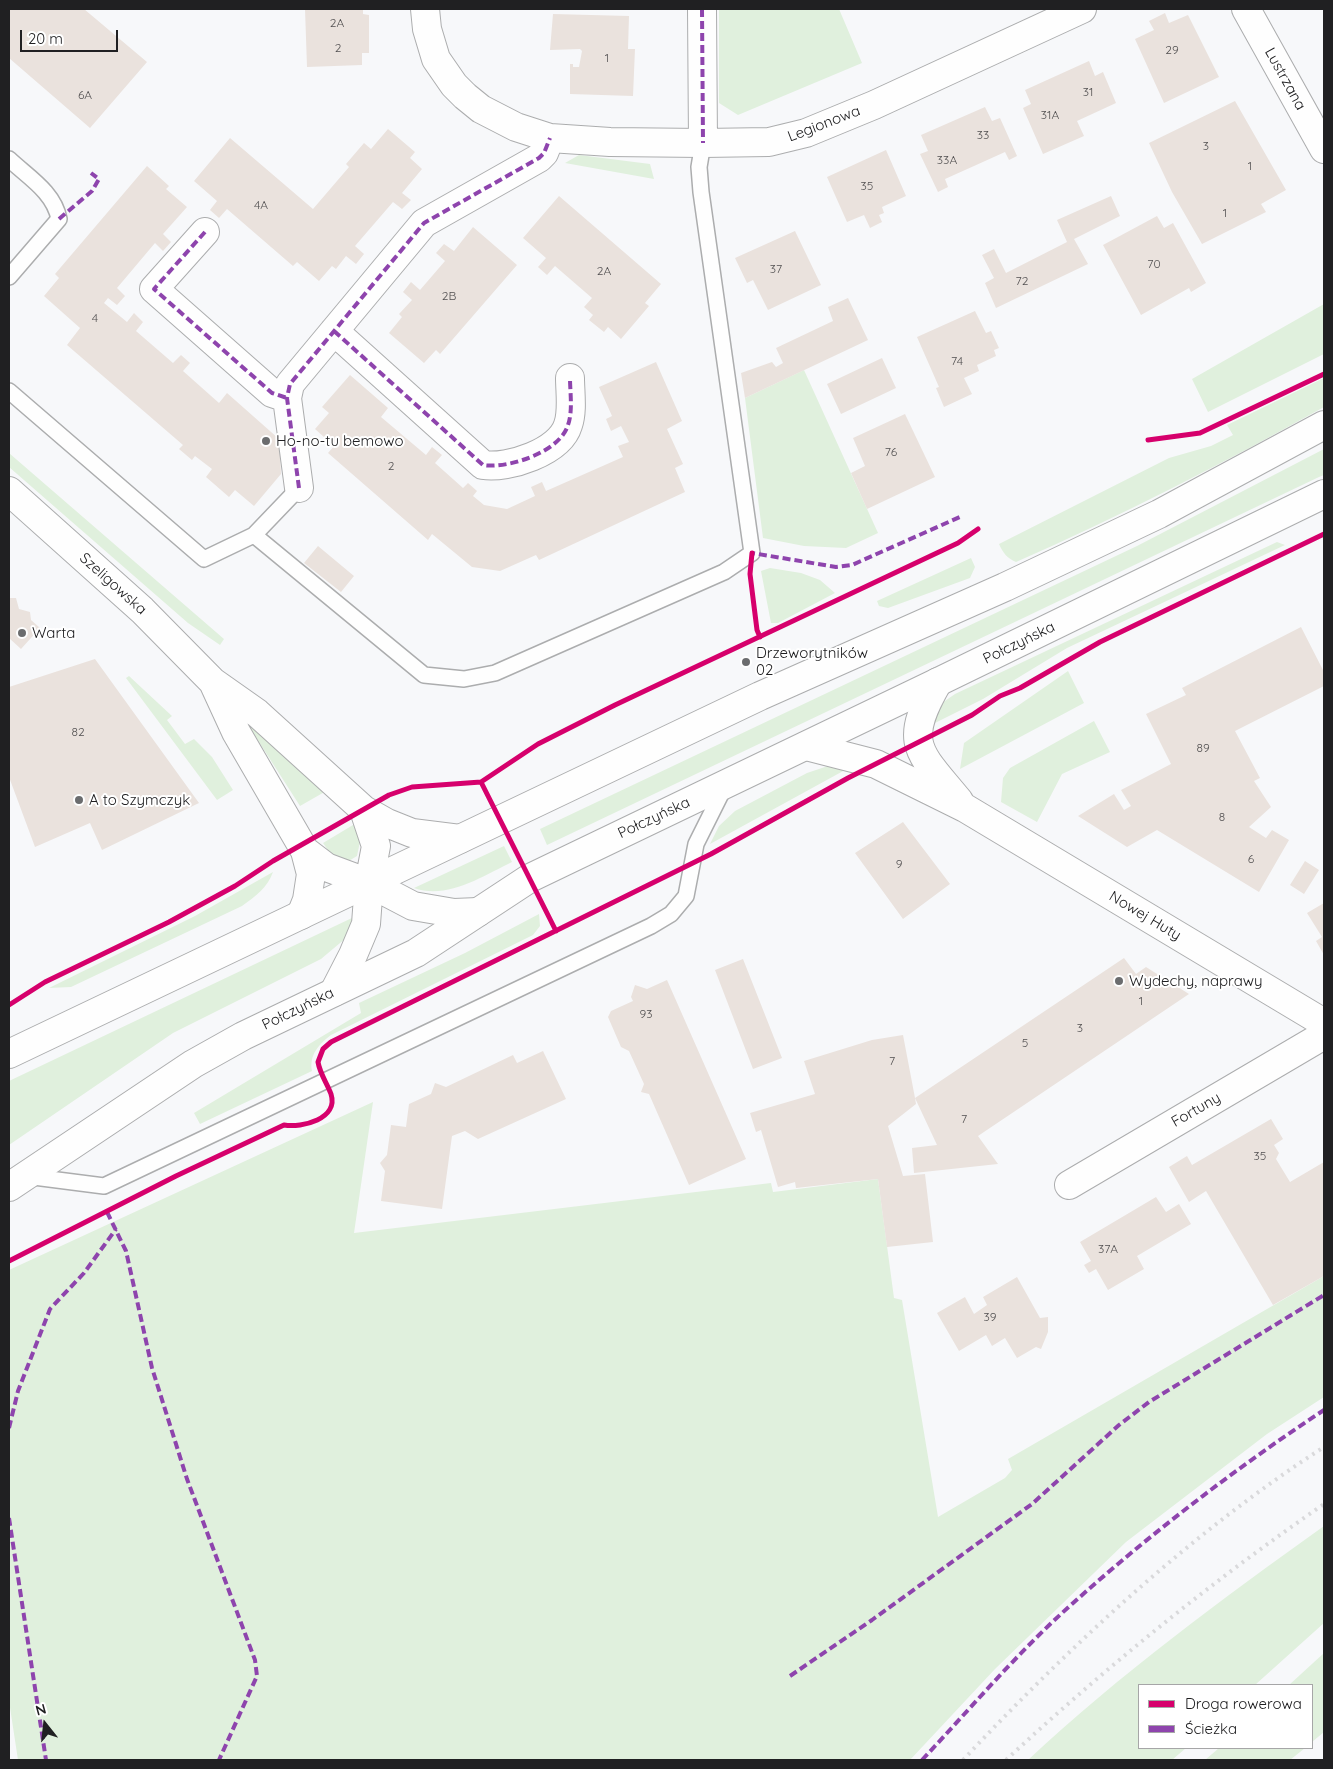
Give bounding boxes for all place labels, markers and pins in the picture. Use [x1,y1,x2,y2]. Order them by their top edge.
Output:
place label: Ho-no-tu bemowo [276,432,404,450]
marker: Ho-no-tu bemowo [260,435,272,447]
place label: Warta [32,624,75,642]
marker: Warta [16,627,28,639]
place label: Drzeworytników 02 [756,644,868,679]
marker: Drzeworytników 02 [740,656,752,668]
place label: A to Szymczyk [89,791,190,809]
marker: A to Szymczyk [73,794,85,806]
place label: Wydechy, naprawy [1129,972,1262,990]
marker: Wydechy, naprawy [1113,975,1125,987]

